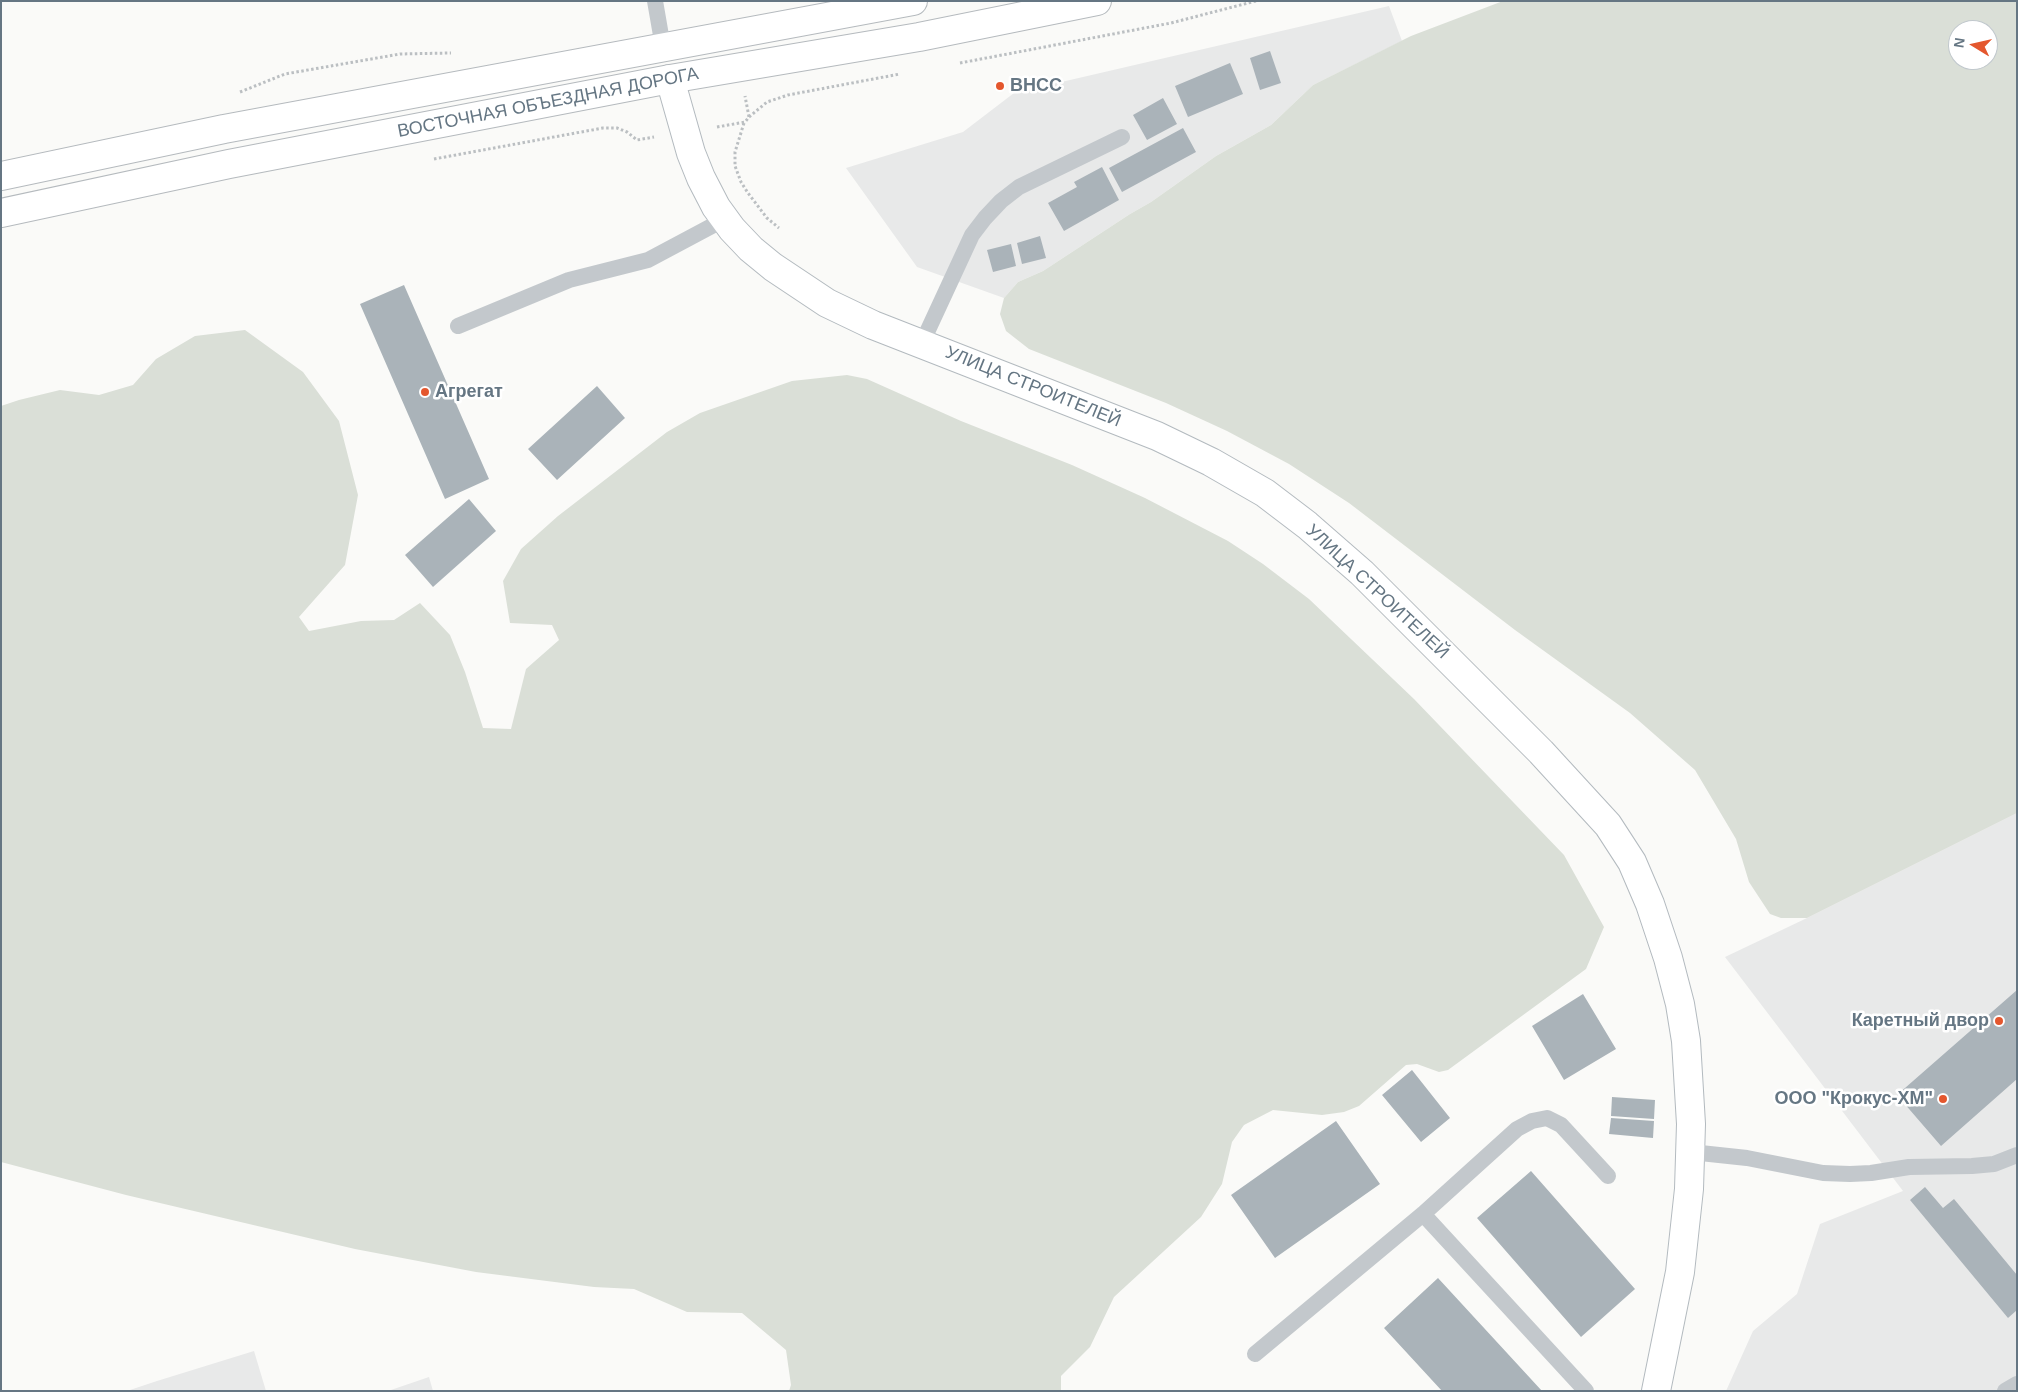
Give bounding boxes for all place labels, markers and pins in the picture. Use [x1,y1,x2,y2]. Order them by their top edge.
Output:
place label: ВНСС [1010,75,1062,97]
marker: ВНСС [994,80,1006,92]
place label: Агрегат [435,381,503,403]
marker: Агрегат [419,386,431,398]
place label: Каретный двор [1852,1010,1989,1032]
marker: Каретный двор [1993,1015,2005,1027]
place label: ООО "Крокус-ХМ" [1774,1088,1933,1110]
marker: ООО "Крокус-ХМ" [1937,1093,1949,1105]

